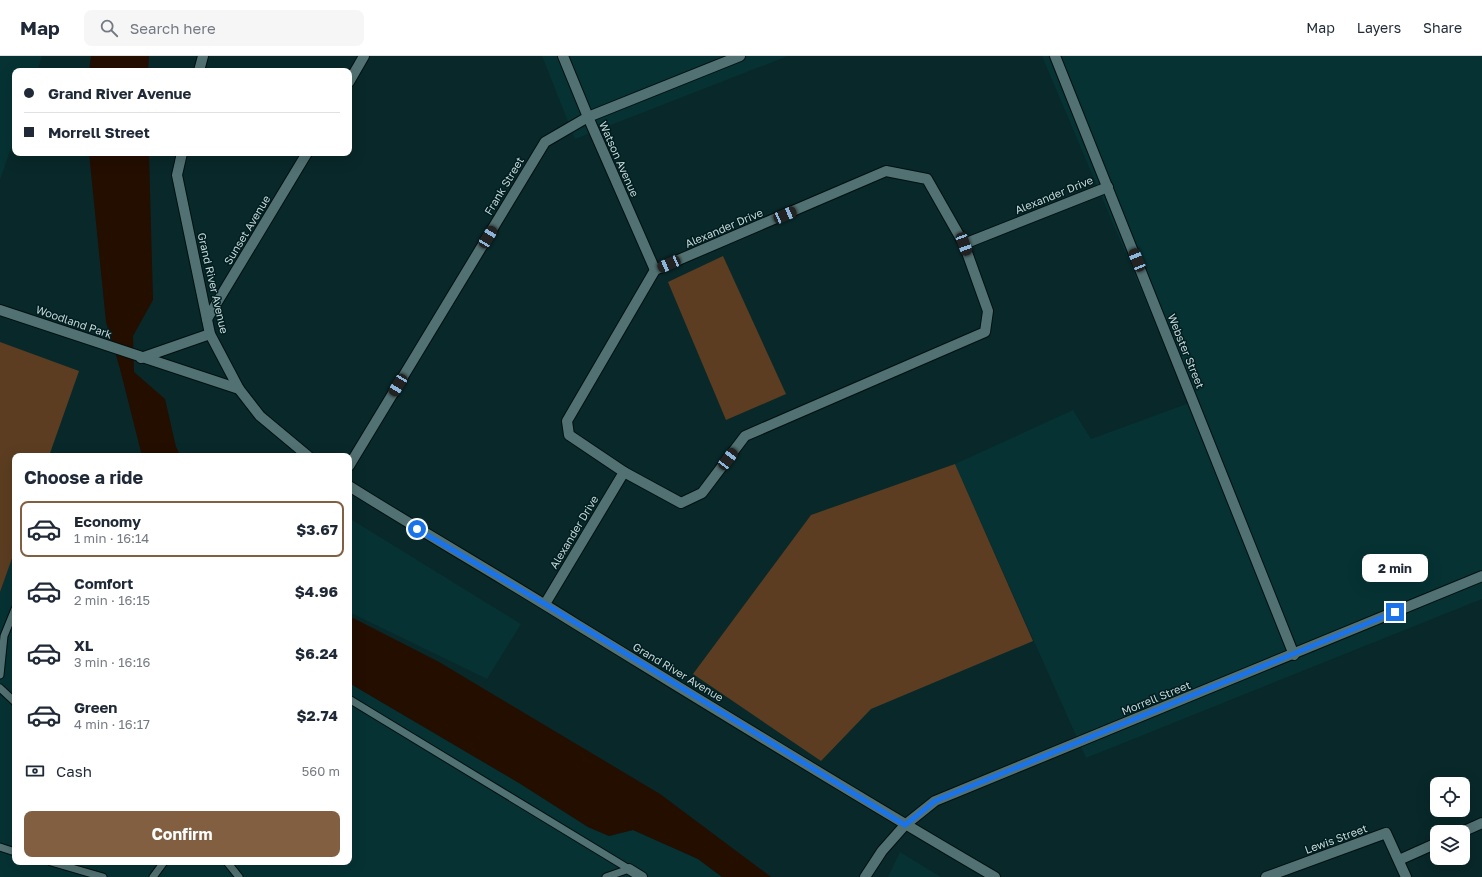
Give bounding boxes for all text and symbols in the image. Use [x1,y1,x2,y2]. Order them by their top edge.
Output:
search box [84,10,364,46]
text: Map [20,16,60,39]
icon: search [98,17,120,39]
text: Search here [130,19,216,37]
text: Map [1306,19,1335,36]
text: Layers [1357,19,1401,36]
text: Share [1423,19,1462,36]
text: Grand River Avenue [48,84,191,102]
street label: Watson Avenue [597,119,642,199]
text: Morrell Street [48,123,150,141]
street label: Frank Street [481,154,526,217]
street label: Alexander Drive [1013,173,1095,216]
street label: Sunset Avenue [221,193,272,267]
street label: Alexander Drive [683,205,765,250]
car [772,205,798,225]
car [477,224,499,250]
street label: Grand River Avenue [196,231,231,335]
car [954,231,974,257]
car [1127,247,1147,273]
car [656,254,682,274]
street label: Woodland Park [34,302,114,341]
street label: Webster Street [1166,312,1207,390]
car [387,372,409,398]
car [716,446,740,472]
text: Choose a ride [24,466,143,488]
street label: Alexander Drive [547,493,601,571]
icon: car [26,511,62,547]
text: Economy [74,512,141,530]
text: $3.67 [296,520,338,538]
route start [408,520,426,538]
text: 1 min · 16:14 [74,530,149,546]
callout: 2 min [1362,554,1428,582]
text: 2 min [1378,560,1412,576]
icon: car [26,573,62,609]
text: Comfort [74,574,133,592]
text: $4.96 [295,582,338,600]
text: 2 min · 16:15 [74,592,150,608]
route end [1386,603,1404,621]
icon: car [26,635,62,671]
text: XL [74,636,93,654]
street label: Grand River Avenue [631,639,726,704]
text: $6.24 [295,644,338,662]
text: 3 min · 16:16 [74,654,150,670]
street label: Morrell Street [1119,678,1192,717]
icon: car [26,697,62,733]
text: Green [74,698,117,716]
text: $2.74 [296,706,338,724]
text: 4 min · 16:17 [74,716,150,732]
icon: cash [24,760,46,782]
text: Cash [56,762,92,780]
text: 560 m [302,763,340,779]
map controls [1430,777,1470,865]
button: locate [1430,777,1470,817]
button: Confirm [24,811,340,857]
street label: Lewis Street [1303,821,1369,856]
button: layers [1430,825,1470,865]

